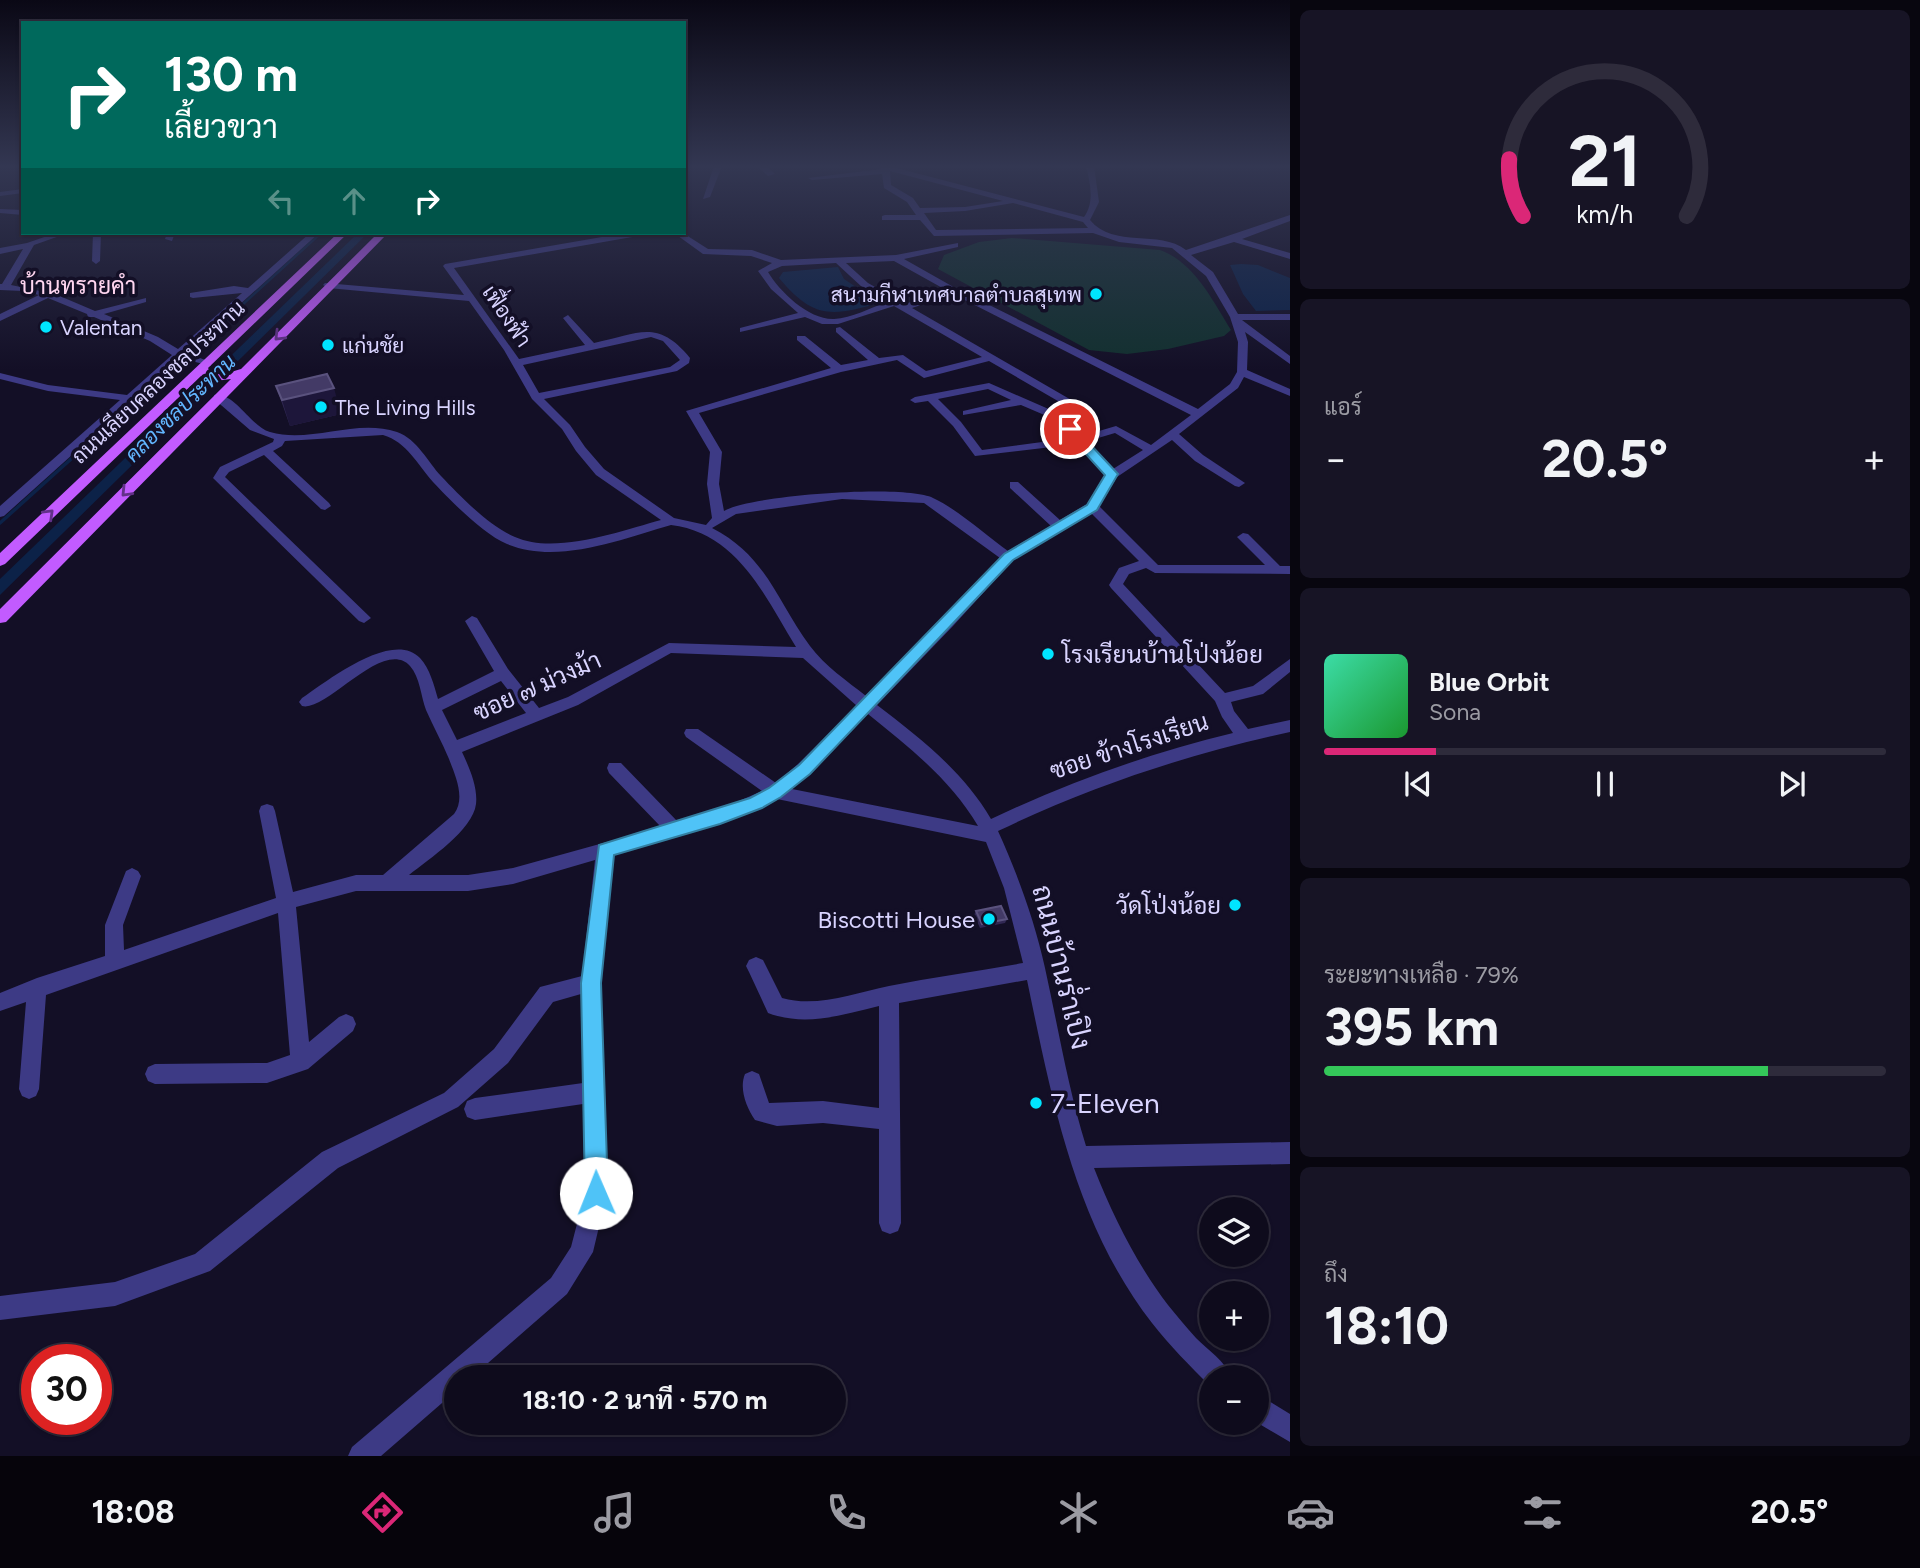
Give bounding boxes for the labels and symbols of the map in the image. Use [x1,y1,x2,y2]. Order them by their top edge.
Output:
district label: บ้านทรายคำ [20,271,136,300]
street label: เฟื่องฟ้า [477,277,542,352]
place label: สนามกีฬาเทศบาลตำบลสุเทพ [831,282,1082,309]
marker: สนามกีฬาเทศบาลตำบลสุเทพ [1088,286,1104,302]
street label: ถนนเลียบคลองชลประทาน [66,295,250,469]
place label: Valentan [60,315,143,340]
marker: Valentan [38,319,54,335]
one-way arrow [274,328,287,341]
place label: แก่นชัย [342,333,404,358]
marker: แก่นชัย [320,337,336,353]
water label: คลองชลประทาน [119,349,241,467]
place label: The Living Hills [335,395,475,420]
marker: The Living Hills [313,399,329,415]
pin [1040,399,1100,459]
one-way arrow [121,483,134,496]
one-way arrow [41,509,54,522]
place label: โรงเรียนบ้านโป่งน้อย [1060,639,1263,669]
street label: ซอย ๗ ม่วงม้า [469,645,605,727]
marker: โรงเรียนบ้านโป่งน้อย [1040,646,1056,662]
street label: ซอย ข้างโรงเรียน [1046,706,1212,785]
street label: ถนนบ้านร่ำเปิง [1025,880,1105,1053]
place label: วัดโป่งน้อย [1116,890,1221,920]
marker: วัดโป่งน้อย [1227,897,1243,913]
place label: Biscotti House [817,905,975,934]
marker: Biscotti House [981,911,997,927]
place label: 7-Eleven [1050,1086,1160,1120]
marker: 7-Eleven [1028,1095,1044,1111]
position arrow [559,1156,633,1230]
speed limit sign: 30 [21,1344,112,1435]

